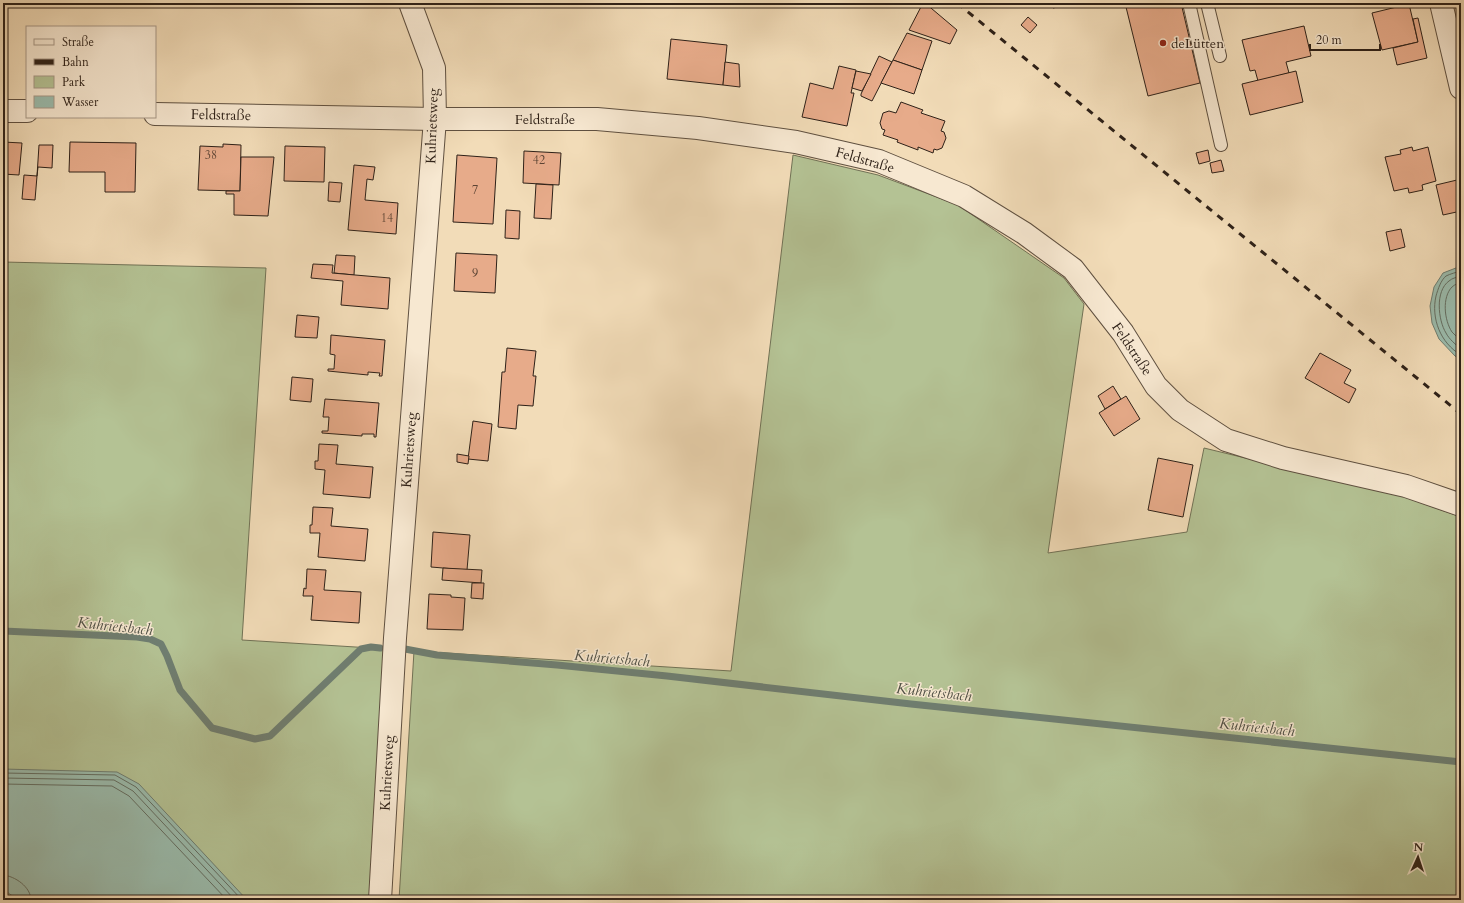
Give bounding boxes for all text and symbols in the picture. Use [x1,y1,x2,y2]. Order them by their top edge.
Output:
legend [26,26,156,118]
scale bar [1310,26,1380,52]
text: 20 m [1316,32,1343,48]
text: Straße [62,34,94,50]
place label: deLütten [1171,34,1224,53]
marker: deLütten [1158,38,1168,48]
text: Bahn [62,54,89,70]
text: Park [62,74,86,90]
street label: Kuhrietsweg [421,88,443,164]
text: Wasser [61,94,99,110]
street label: Feldstraße [191,105,251,125]
street label: Feldstraße [515,110,575,129]
street label: Feldstraße [833,143,897,177]
house number: 38 [205,147,217,163]
house number: 42 [533,152,545,168]
house number: 7 [472,182,478,198]
house number: 14 [381,210,393,226]
house number: 9 [472,265,478,281]
street label: Feldstraße [1107,319,1157,379]
street label: Kuhrietsweg [397,411,421,488]
water label: Kuhrietsbach [76,612,155,640]
water label: Kuhrietsbach [573,645,651,671]
water label: Kuhrietsbach [895,678,974,706]
water label: Kuhrietsbach [1218,713,1297,741]
street label: Kuhrietsweg [376,735,398,811]
north arrow [1398,837,1438,877]
text: N [1413,840,1424,855]

